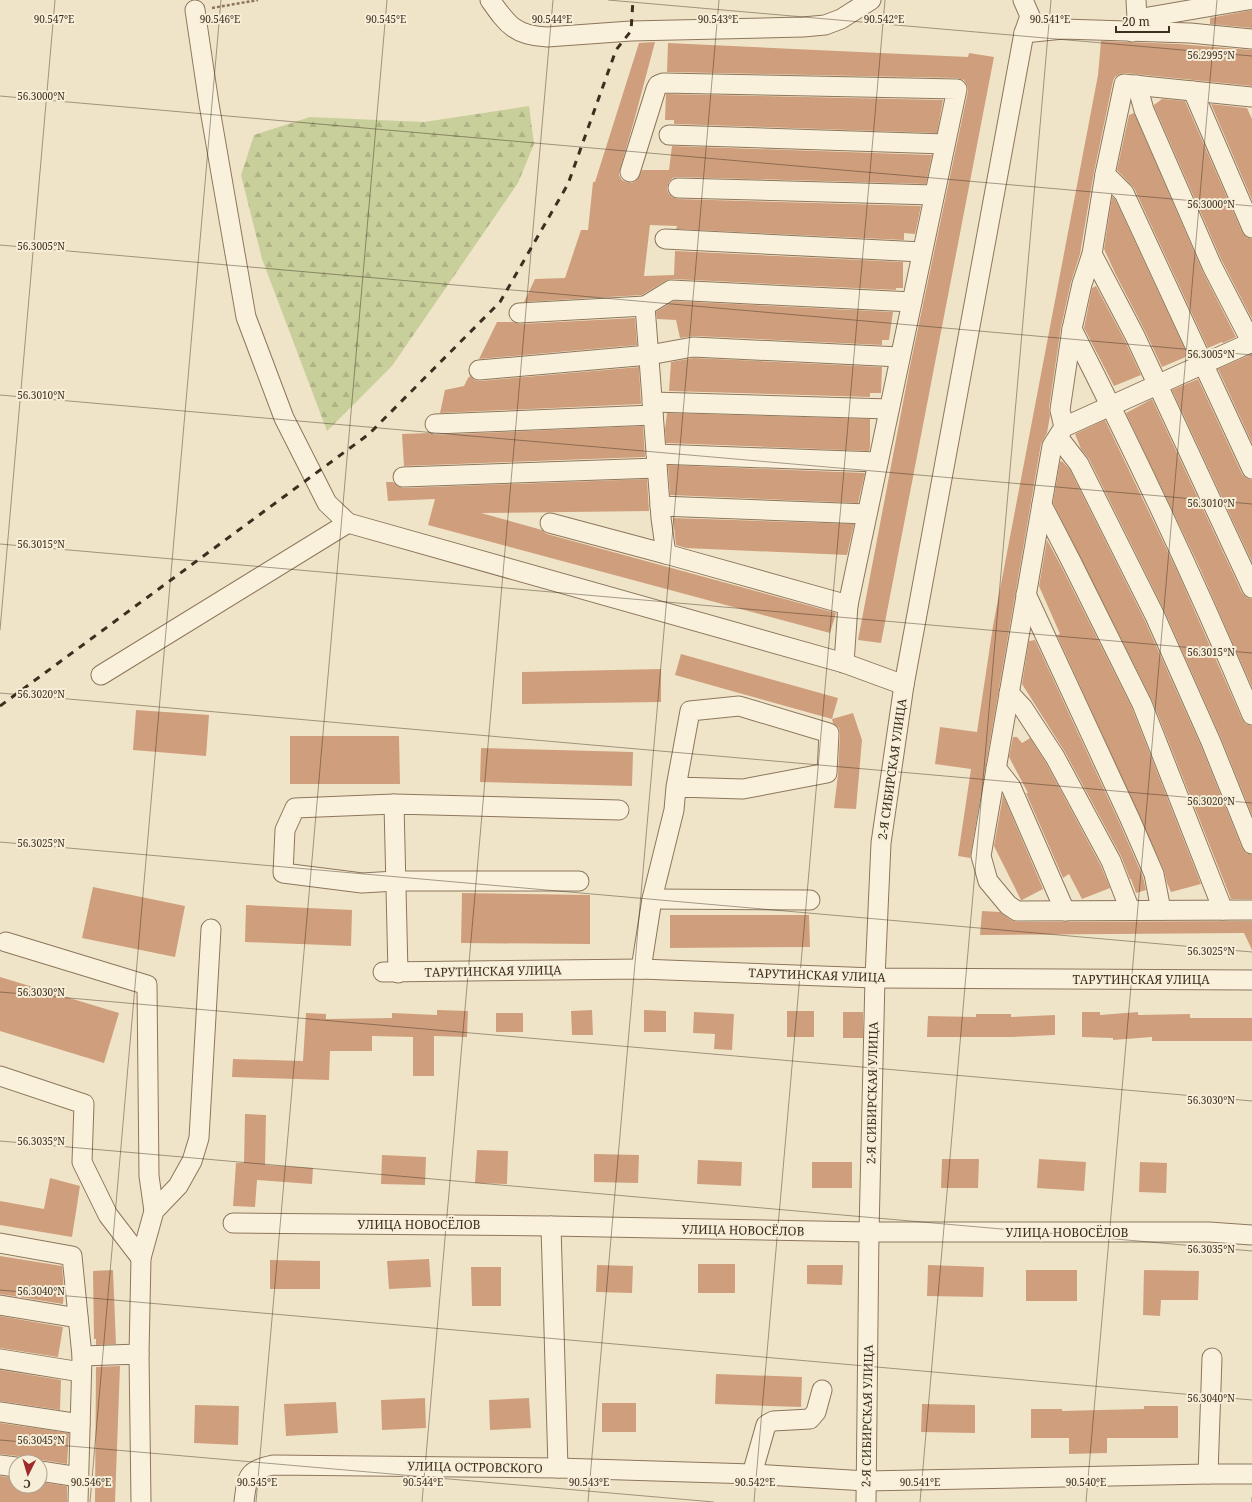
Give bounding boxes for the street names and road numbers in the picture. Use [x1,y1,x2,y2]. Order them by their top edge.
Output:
street label: 2-Я СИБИРСКАЯ УЛИЦА [874,697,910,841]
street label: ТАРУТИНСКАЯ УЛИЦА [424,961,562,981]
street label: ТАРУТИНСКАЯ УЛИЦА [748,964,886,986]
street label: ТАРУТИНСКАЯ УЛИЦА [1072,971,1210,988]
street label: 2-Я СИБИРСКАЯ УЛИЦА [862,1021,882,1164]
street label: УЛИЦА НОВОСЁЛОВ [358,1216,481,1233]
street label: УЛИЦА НОВОСЁЛОВ [681,1220,805,1240]
street label: УЛИЦА НОВОСЁЛОВ [1006,1224,1129,1241]
street label: 2-Я СИБИРСКАЯ УЛИЦА [857,1344,877,1487]
street label: УЛИЦА ОСТРОВСКОГО [407,1457,543,1477]

